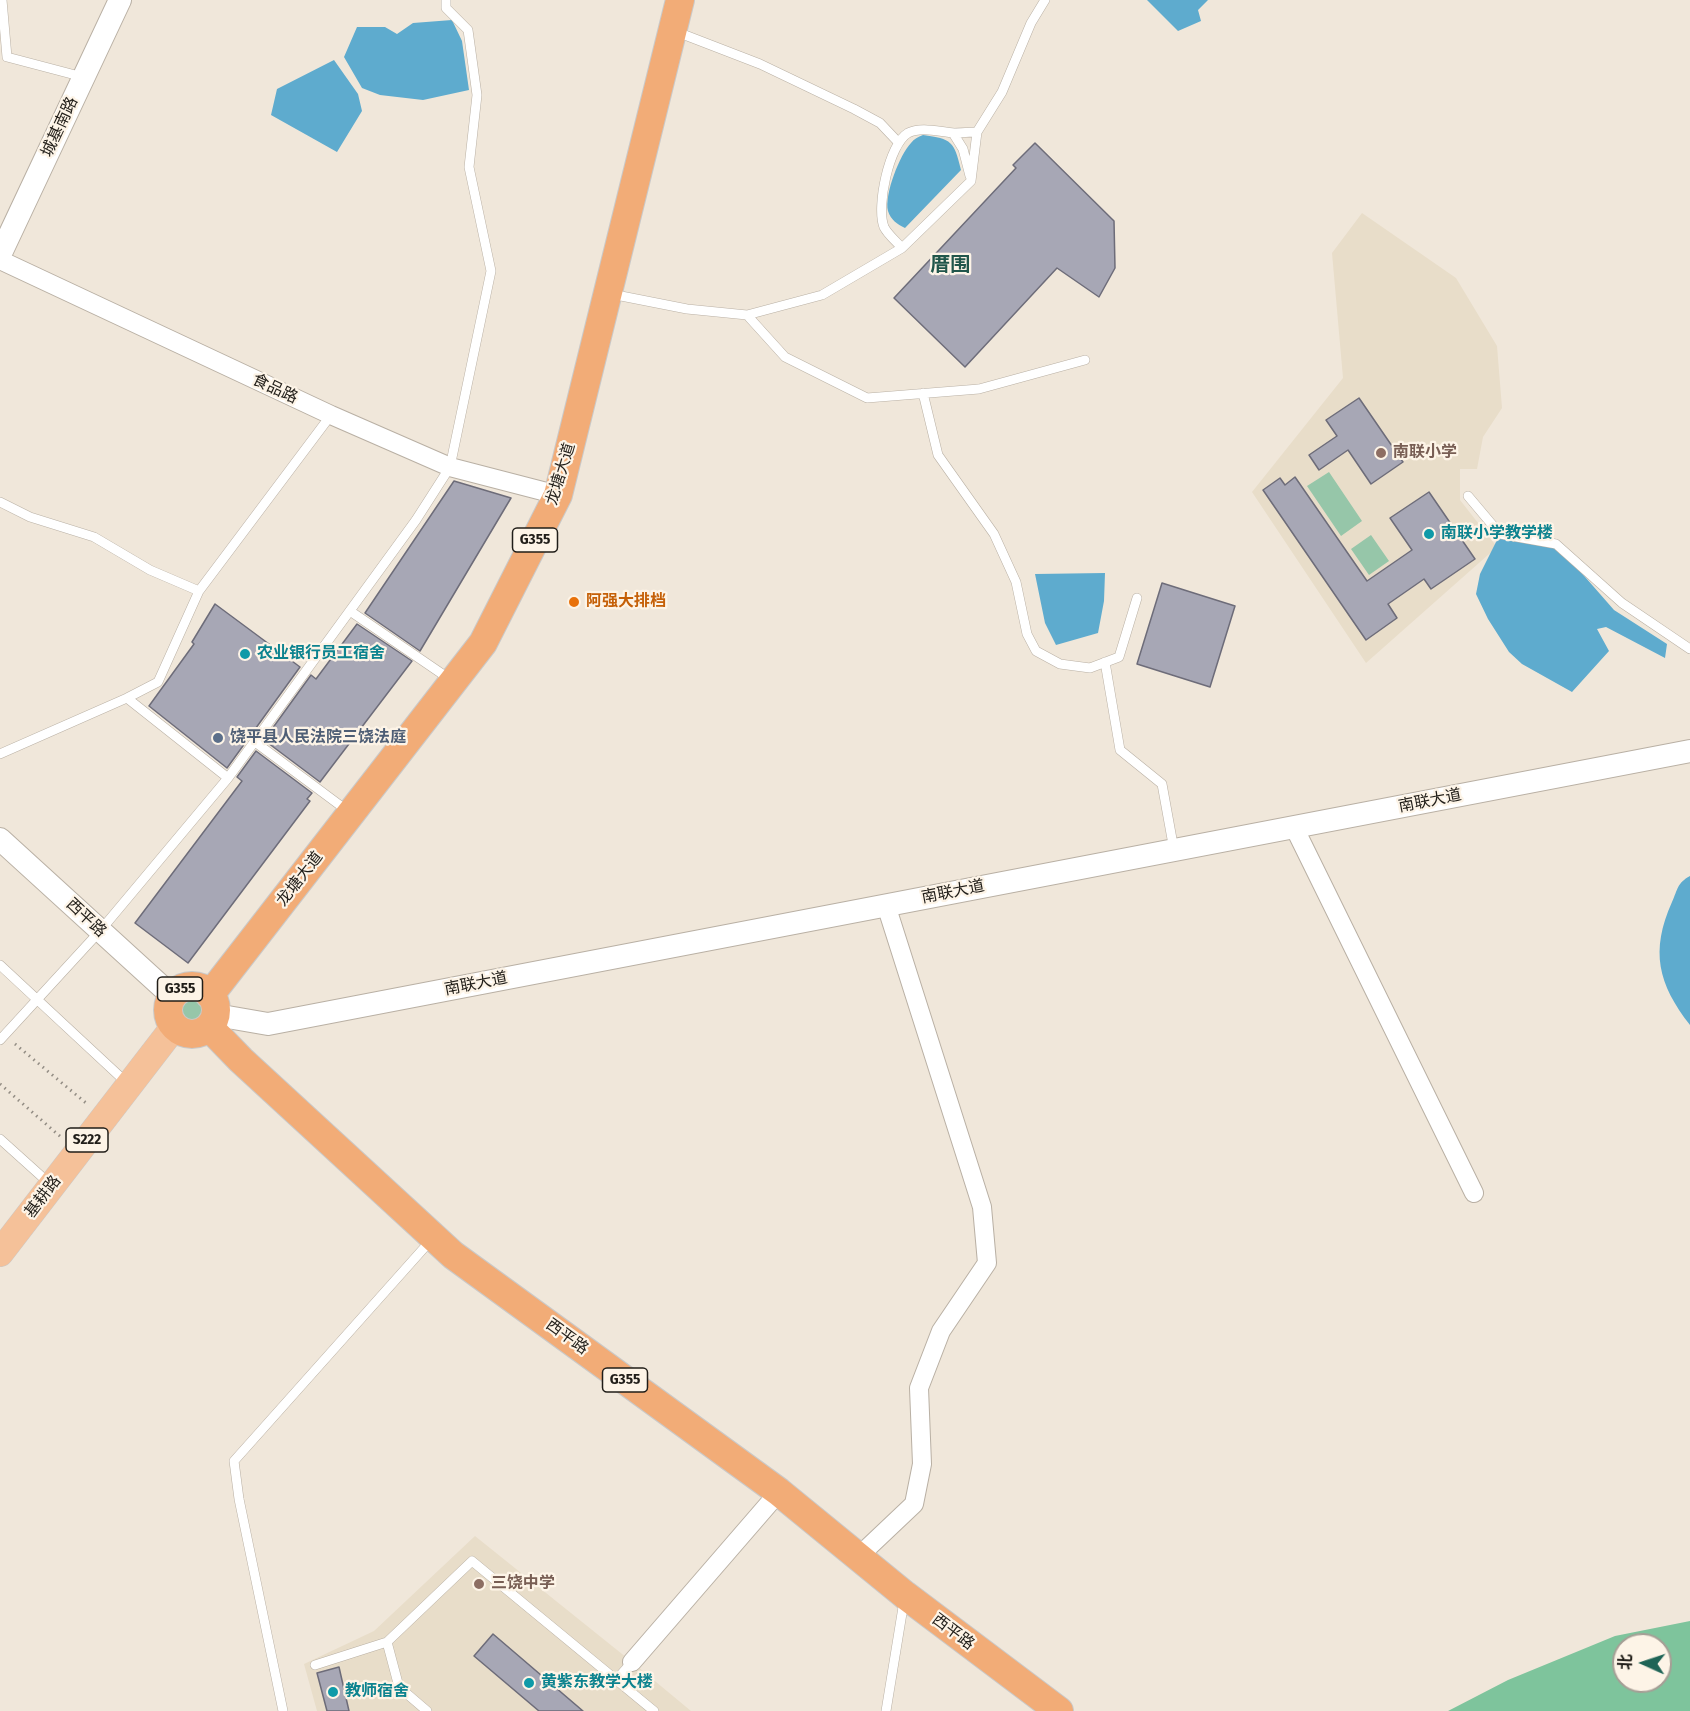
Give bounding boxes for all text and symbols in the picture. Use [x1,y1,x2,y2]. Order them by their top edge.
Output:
street label: 城基南路 [38,94,82,160]
district label: 厝围 [930,253,970,277]
street label: 食品路 [249,370,301,408]
street label: 龙塘大道 [542,441,580,507]
place label: 南联小学 [1393,443,1457,463]
marker: 南联小学 [1374,446,1388,460]
place label: 南联小学教学楼 [1441,524,1553,544]
marker: 南联小学教学楼 [1422,527,1436,541]
road number: G355 [512,528,558,552]
place label: 阿强大排档 [586,592,666,612]
marker: 阿强大排档 [567,595,581,609]
place label: 农业银行员工宿舍 [257,644,385,664]
marker: 农业银行员工宿舍 [238,647,252,661]
place label: 饶平县人民法院三饶法庭 [230,728,406,748]
marker: 饶平县人民法院三饶法庭 [211,731,225,745]
street label: 南联大道 [1397,785,1463,817]
street label: 龙塘大道 [273,848,327,910]
street label: 南联大道 [920,876,986,908]
street label: 西平路 [62,895,110,941]
street label: 南联大道 [443,968,509,1000]
road number: G355 [158,977,202,1001]
road number: S222 [66,1128,108,1152]
street label: 基耕路 [21,1172,65,1222]
street label: 西平路 [542,1315,592,1359]
road number: G355 [602,1368,648,1392]
place label: 三饶中学 [491,1574,555,1594]
marker: 三饶中学 [472,1577,486,1591]
street label: 西平路 [928,1610,978,1654]
north arrow [1612,1633,1672,1693]
text: 北 [1616,1654,1635,1671]
place label: 黄紫东教学大楼 [541,1673,653,1693]
marker: 黄紫东教学大楼 [522,1676,536,1690]
place label: 教师宿舍 [345,1682,409,1702]
marker: 教师宿舍 [326,1685,340,1699]

